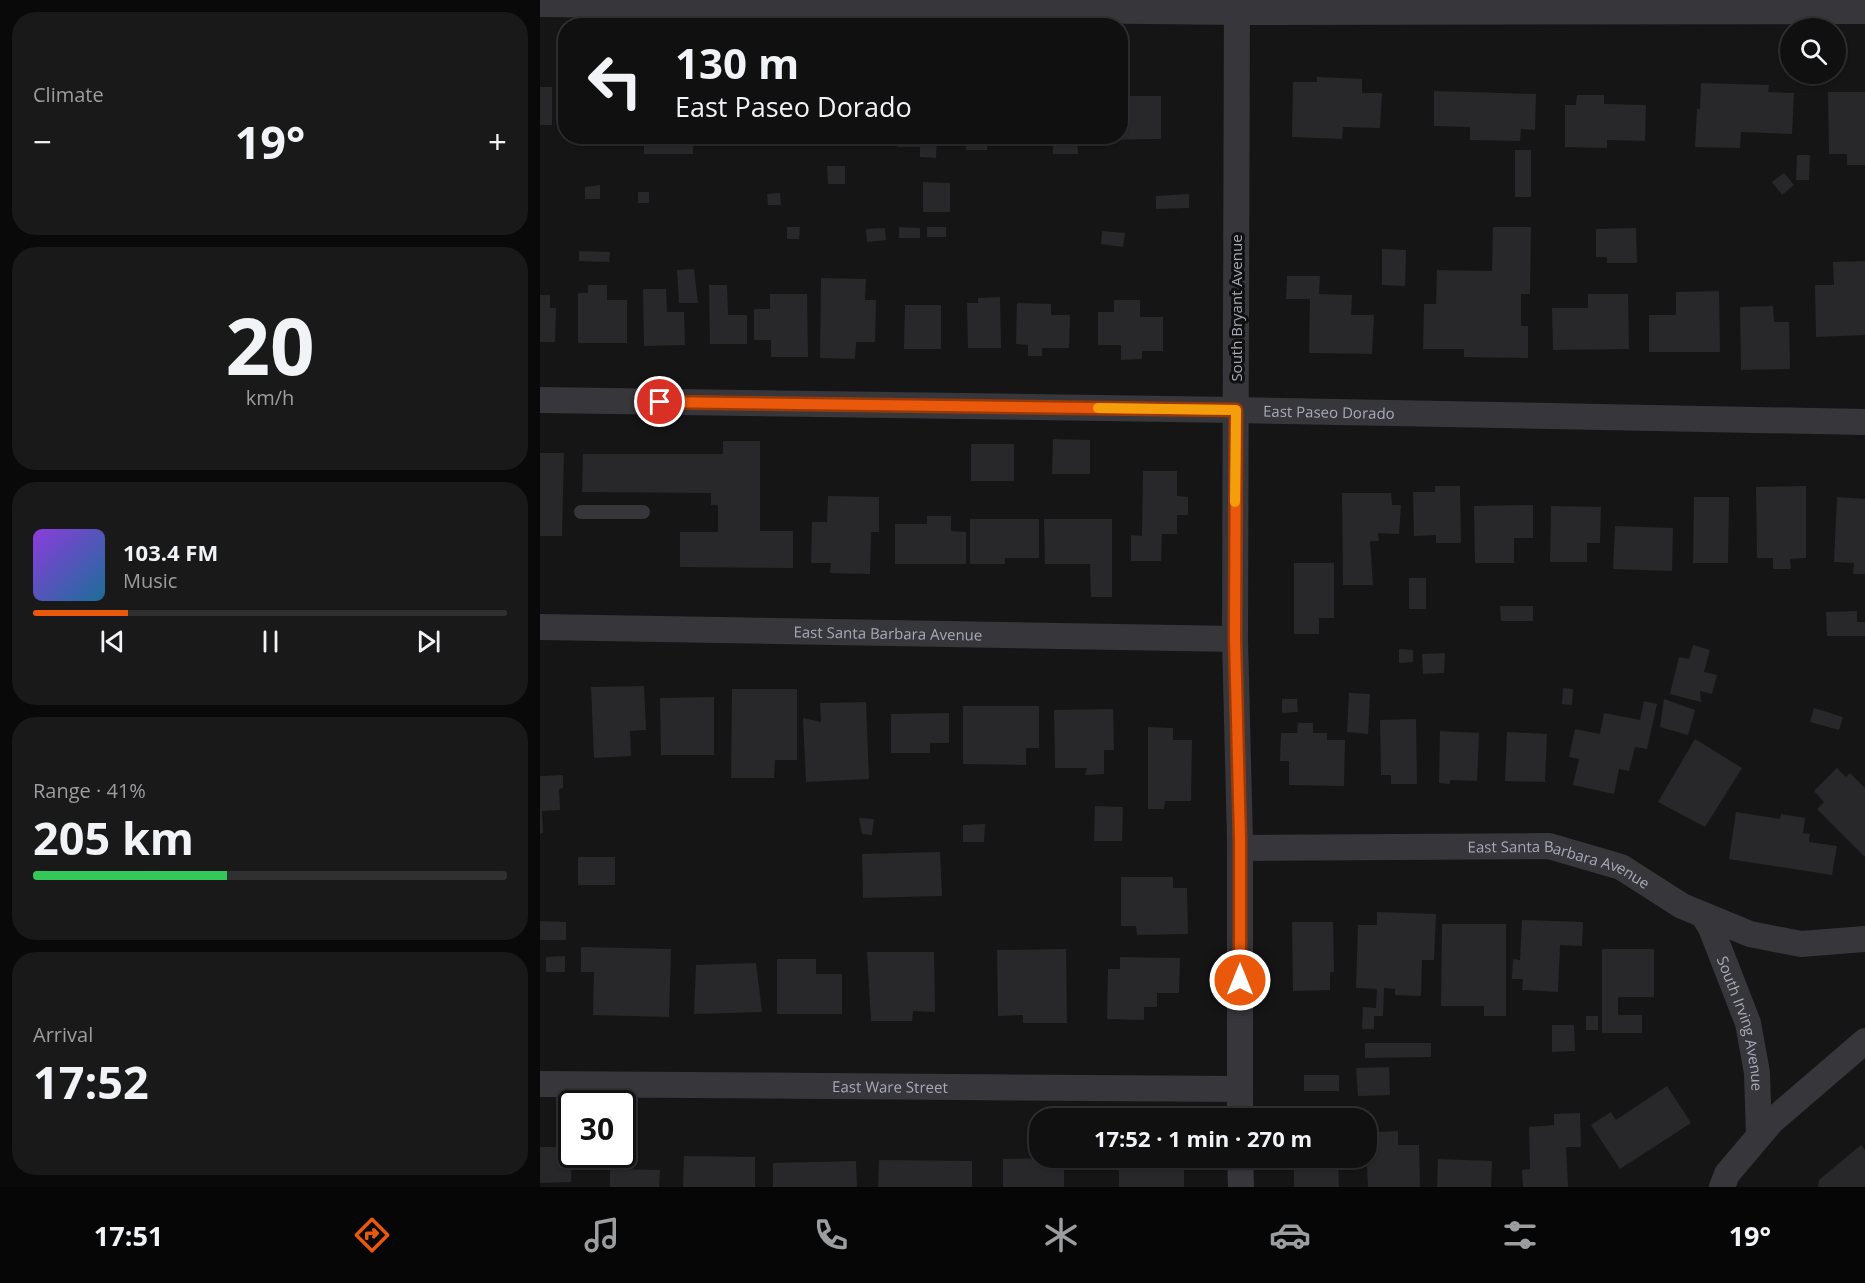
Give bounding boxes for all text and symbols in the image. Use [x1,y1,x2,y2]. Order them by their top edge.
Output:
map controls [1780,18,1846,84]
button: search [1780,18,1846,84]
text: 130 m [675,34,799,91]
icon: left [576,42,654,120]
text: Climate [33,81,104,108]
text: East Paseo Dorado [675,88,912,125]
text: 19° [235,111,305,172]
text: − [33,119,52,164]
text: + [488,119,507,164]
street label: South Bryant Avenue [1226,234,1246,382]
text: 20 [225,292,315,398]
pin [634,376,685,427]
text: km/h [246,384,294,411]
icon: arrive [643,385,676,418]
street label: East Paseo Dorado [1263,401,1395,423]
text: 103.4 FM [123,537,218,567]
text: Music [123,567,177,594]
street label: East Santa Barbara Avenue [793,621,983,645]
icon: previous [96,625,129,658]
icon: pause [254,625,287,658]
icon: next [412,625,445,658]
text: Range · 41% [33,777,146,804]
text: 205 km [33,807,194,868]
street label: East Santa Barbara Avenue [1467,836,1654,893]
position arrow [1208,948,1272,1012]
street label: South Irving Avenue [1713,953,1768,1091]
text: Arrival [33,1021,93,1048]
text: 17:52 [33,1051,149,1112]
street label: East Ware Street [832,1076,948,1097]
speed limit sign: 30 [558,1090,636,1168]
text: 17:52 · 1 min · 270 m [1094,1123,1312,1153]
icon: directions [351,1214,393,1256]
icon: music [581,1214,623,1256]
icon: phone [810,1214,852,1256]
icon: climate [1040,1214,1082,1256]
icon: car [1269,1214,1311,1256]
icon: filters [1499,1214,1541,1256]
text: 17:51 [94,1217,163,1254]
text: 19° [1729,1217,1771,1254]

